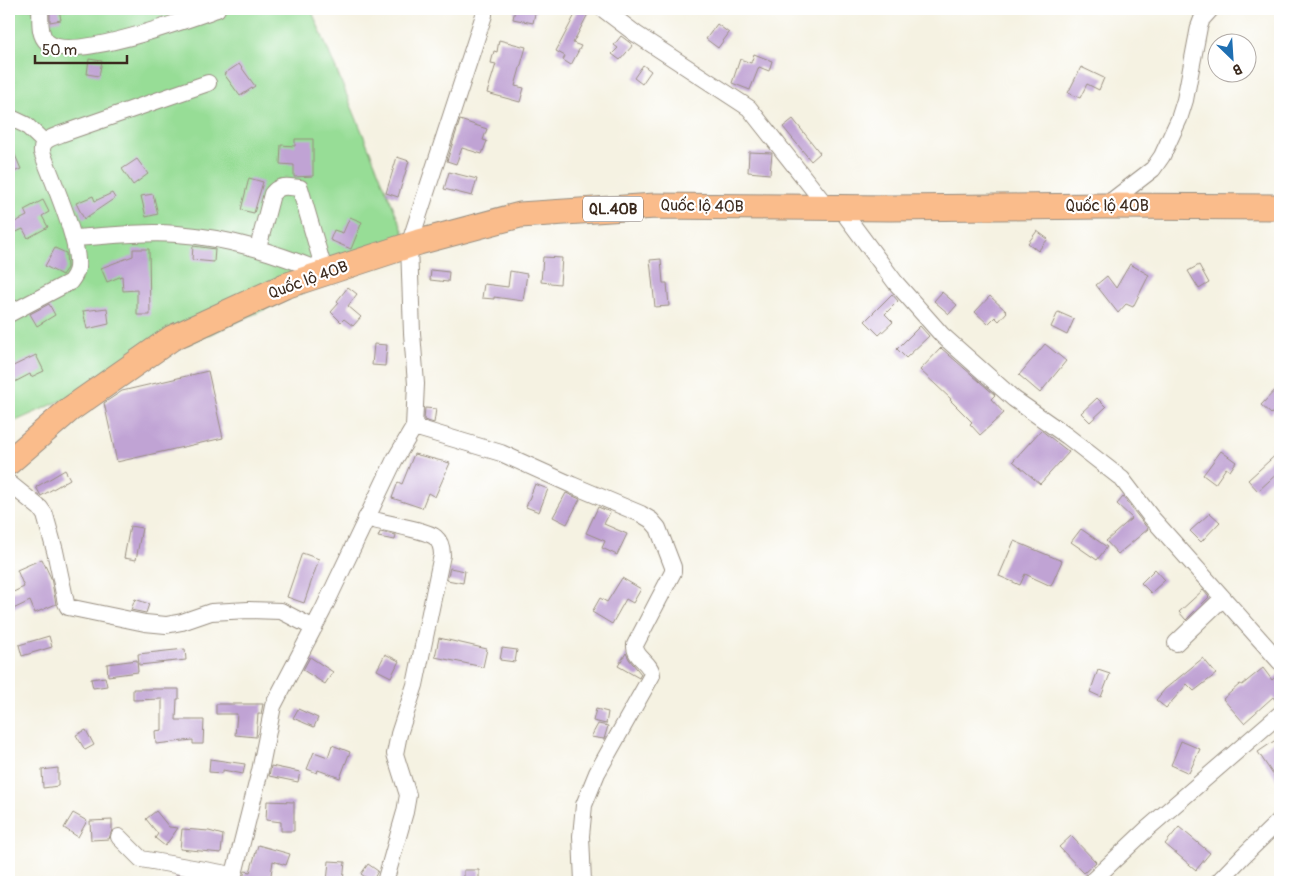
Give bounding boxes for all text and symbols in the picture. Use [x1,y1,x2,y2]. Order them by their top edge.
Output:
scale bar [35,32,128,64]
north arrow [1206,32,1256,82]
text: 50 m [42,41,77,60]
text: B [1230,60,1244,79]
street label: Quốc lộ 40B [660,195,744,217]
road number: QL.40B [583,196,643,222]
street label: Quốc lộ 40B [1065,196,1149,216]
street label: Quốc lộ 40B [265,256,351,304]

